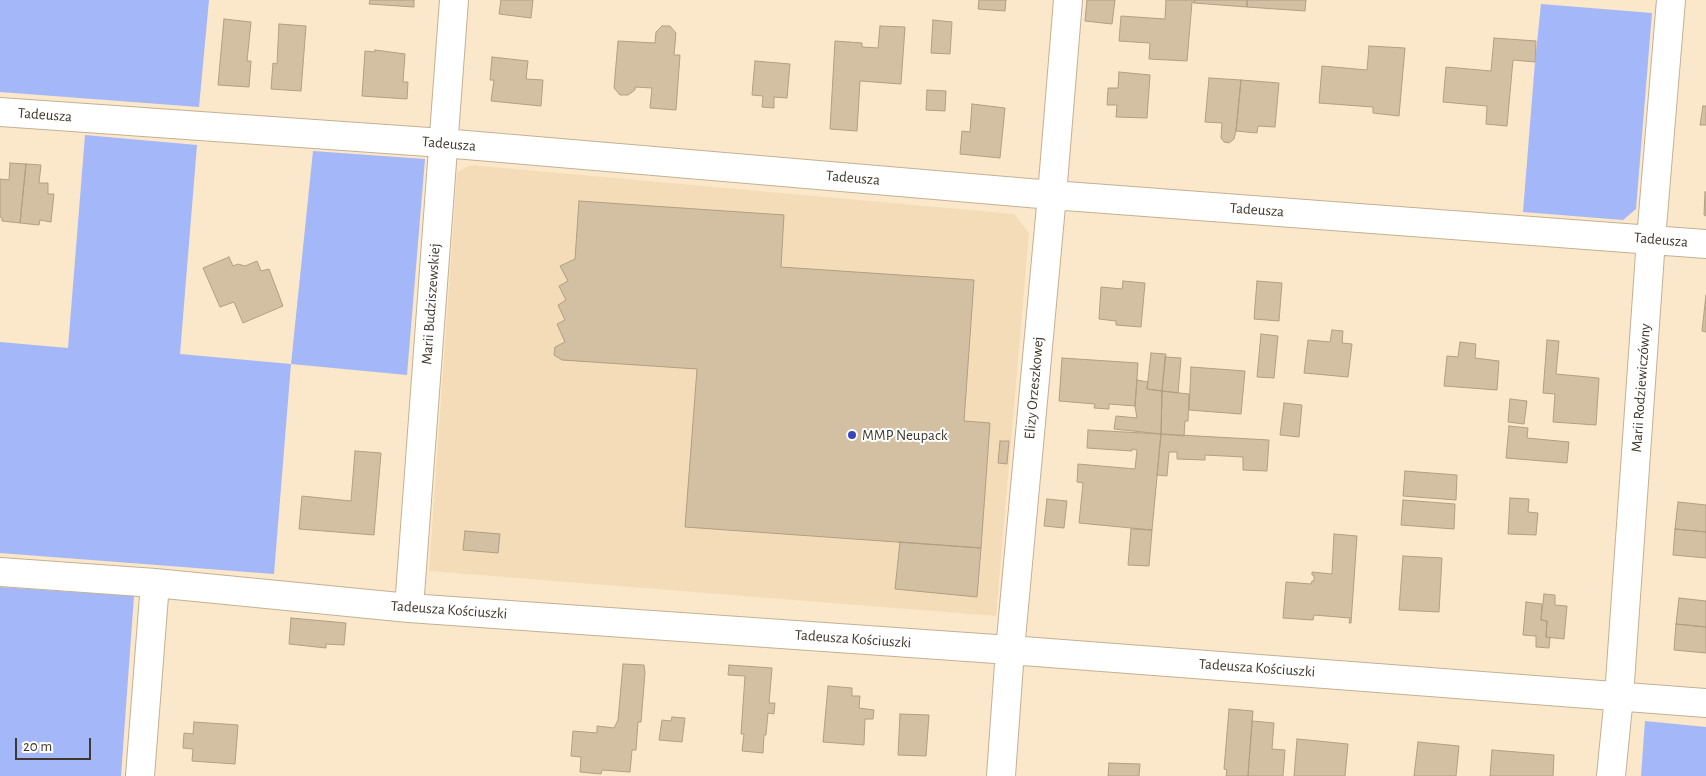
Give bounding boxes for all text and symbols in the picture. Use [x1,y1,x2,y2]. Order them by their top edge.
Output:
street label: Tadeusza [17,104,73,126]
street label: Tadeusza [421,133,477,155]
street label: Tadeusza [825,167,881,189]
street label: Tadeusza [1229,199,1285,221]
street label: Tadeusza [1633,229,1689,251]
street label: Marii Budziszewskiej [418,243,444,365]
street label: Marii Rodziewiczówny [1628,323,1654,453]
street label: Elizy Orzeszkowej [1021,336,1047,440]
place label: MMP Neupack [862,426,948,444]
marker: MMP Neupack [846,429,858,441]
street label: Tadeusza Kościuszki [390,597,508,623]
street label: Tadeusza Kościuszki [794,626,912,652]
street label: Tadeusza Kościuszki [1198,655,1316,681]
scale bar [18,728,94,760]
text: 20 m [23,739,52,754]

